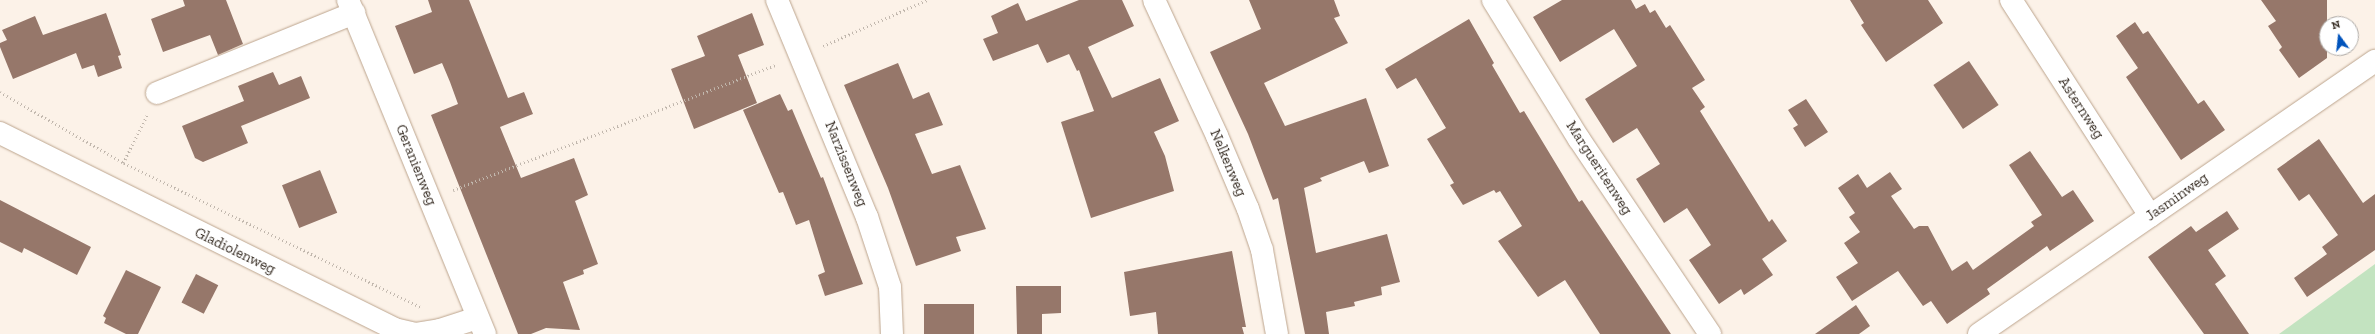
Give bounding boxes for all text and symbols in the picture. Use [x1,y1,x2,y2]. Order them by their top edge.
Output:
north arrow [2319,16,2359,56]
text: N [2330,18,2342,32]
street label: Asternweg [2054,74,2108,142]
street label: Margueritenweg [1562,118,1636,218]
street label: Narzissenweg [821,119,871,209]
street label: Geranienweg [392,122,440,208]
street label: Nelkenweg [1206,127,1250,199]
street label: Jasminweg [2142,169,2212,225]
street label: Gladiolenweg [192,224,278,278]

